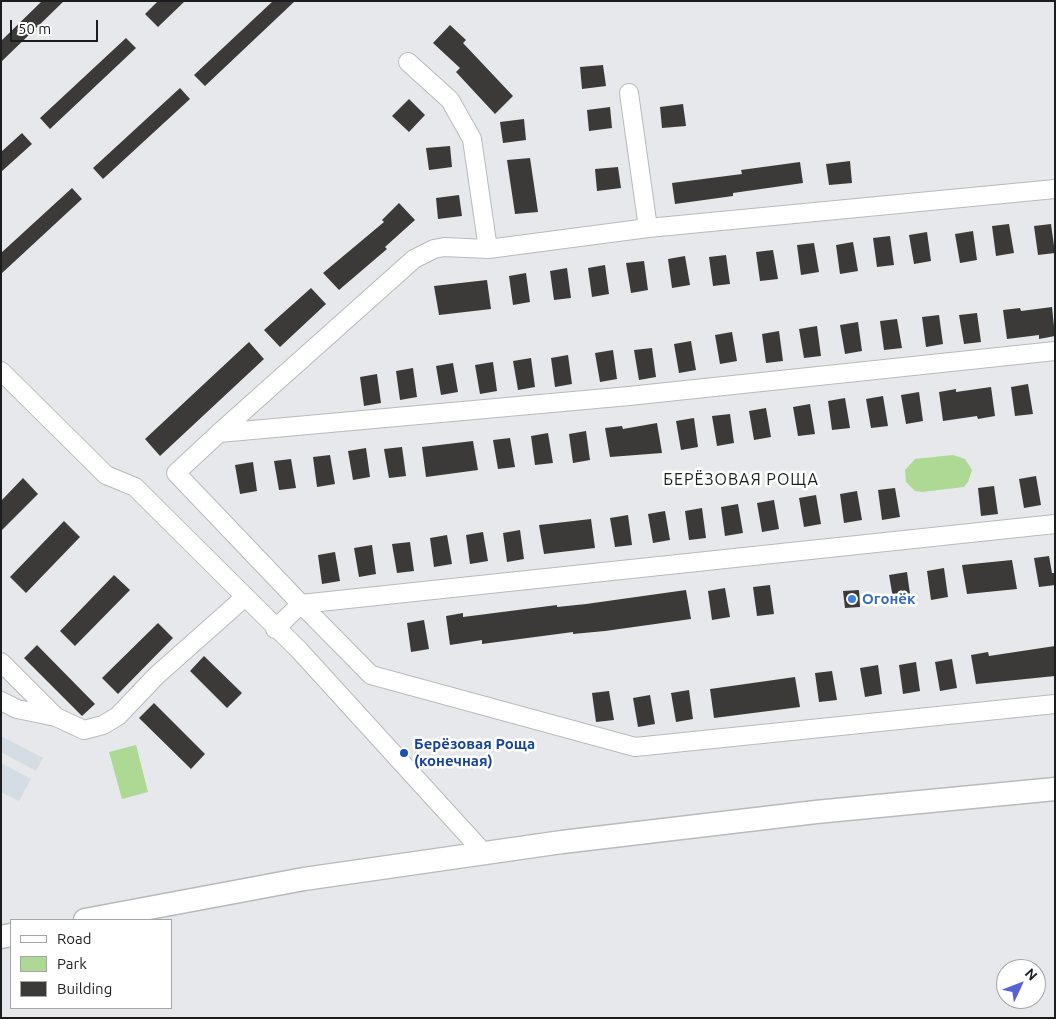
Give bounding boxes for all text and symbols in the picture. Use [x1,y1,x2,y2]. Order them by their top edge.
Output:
scale bar [12,10,100,42]
text: 50 m [18,20,51,37]
district label: БЕРЁЗОВАЯ РОЩА [661,470,821,490]
place label: Огонёк [862,590,915,608]
marker: Огонёк [846,593,858,605]
place label: Берёзовая Роща (конечная) [414,735,535,770]
marker: Берёзовая Роща (конечная) [398,747,410,759]
legend [10,919,172,1009]
text: Road [57,930,92,947]
text: Park [57,955,87,972]
north arrow [996,959,1046,1009]
text: N [1022,965,1041,984]
text: Building [57,980,112,997]

